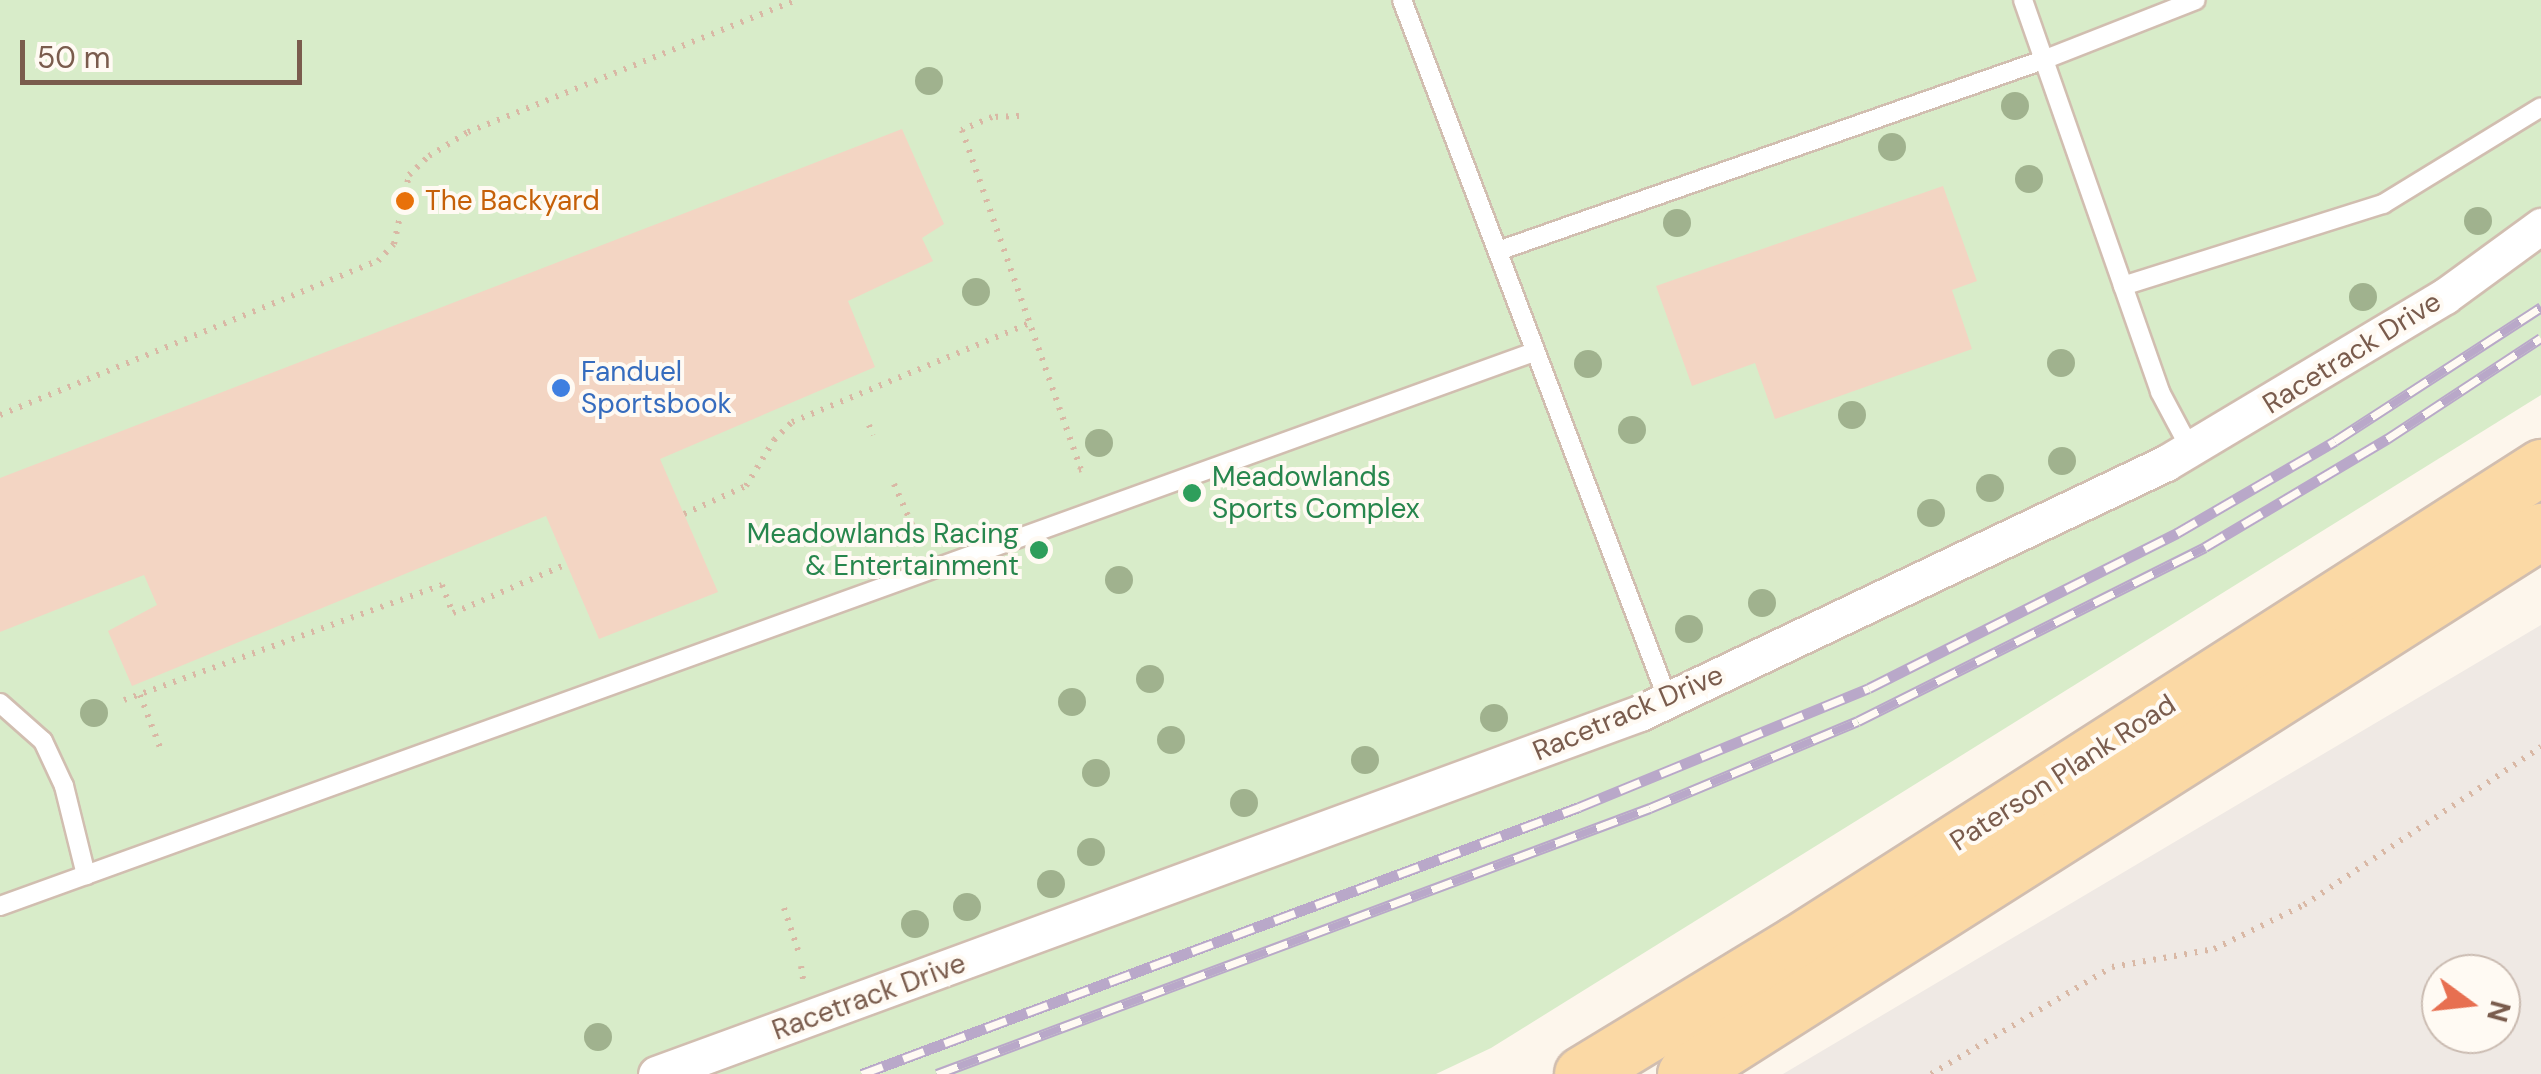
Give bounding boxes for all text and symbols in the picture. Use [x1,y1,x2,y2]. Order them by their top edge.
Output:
scale bar [25,20,308,82]
text: 50 m [37,38,111,77]
place label: The Backyard [425,184,600,218]
marker: The Backyard [394,190,416,212]
street label: Racetrack Drive [2257,285,2447,421]
place label: Fanduel Sportsbook [581,355,732,421]
marker: Fanduel Sportsbook [550,377,572,399]
place label: Meadowlands Sports Complex [1212,460,1420,526]
marker: Meadowlands Sports Complex [1181,482,1203,504]
place label: Meadowlands Racing & Entertainment [747,517,1019,583]
marker: Meadowlands Racing & Entertainment [1028,539,1050,561]
street label: Racetrack Drive [1528,658,1728,768]
street label: Paterson Plank Road [1944,688,2182,858]
street label: Racetrack Drive [768,946,970,1048]
north arrow [2421,954,2521,1054]
text: N [2478,997,2519,1026]

